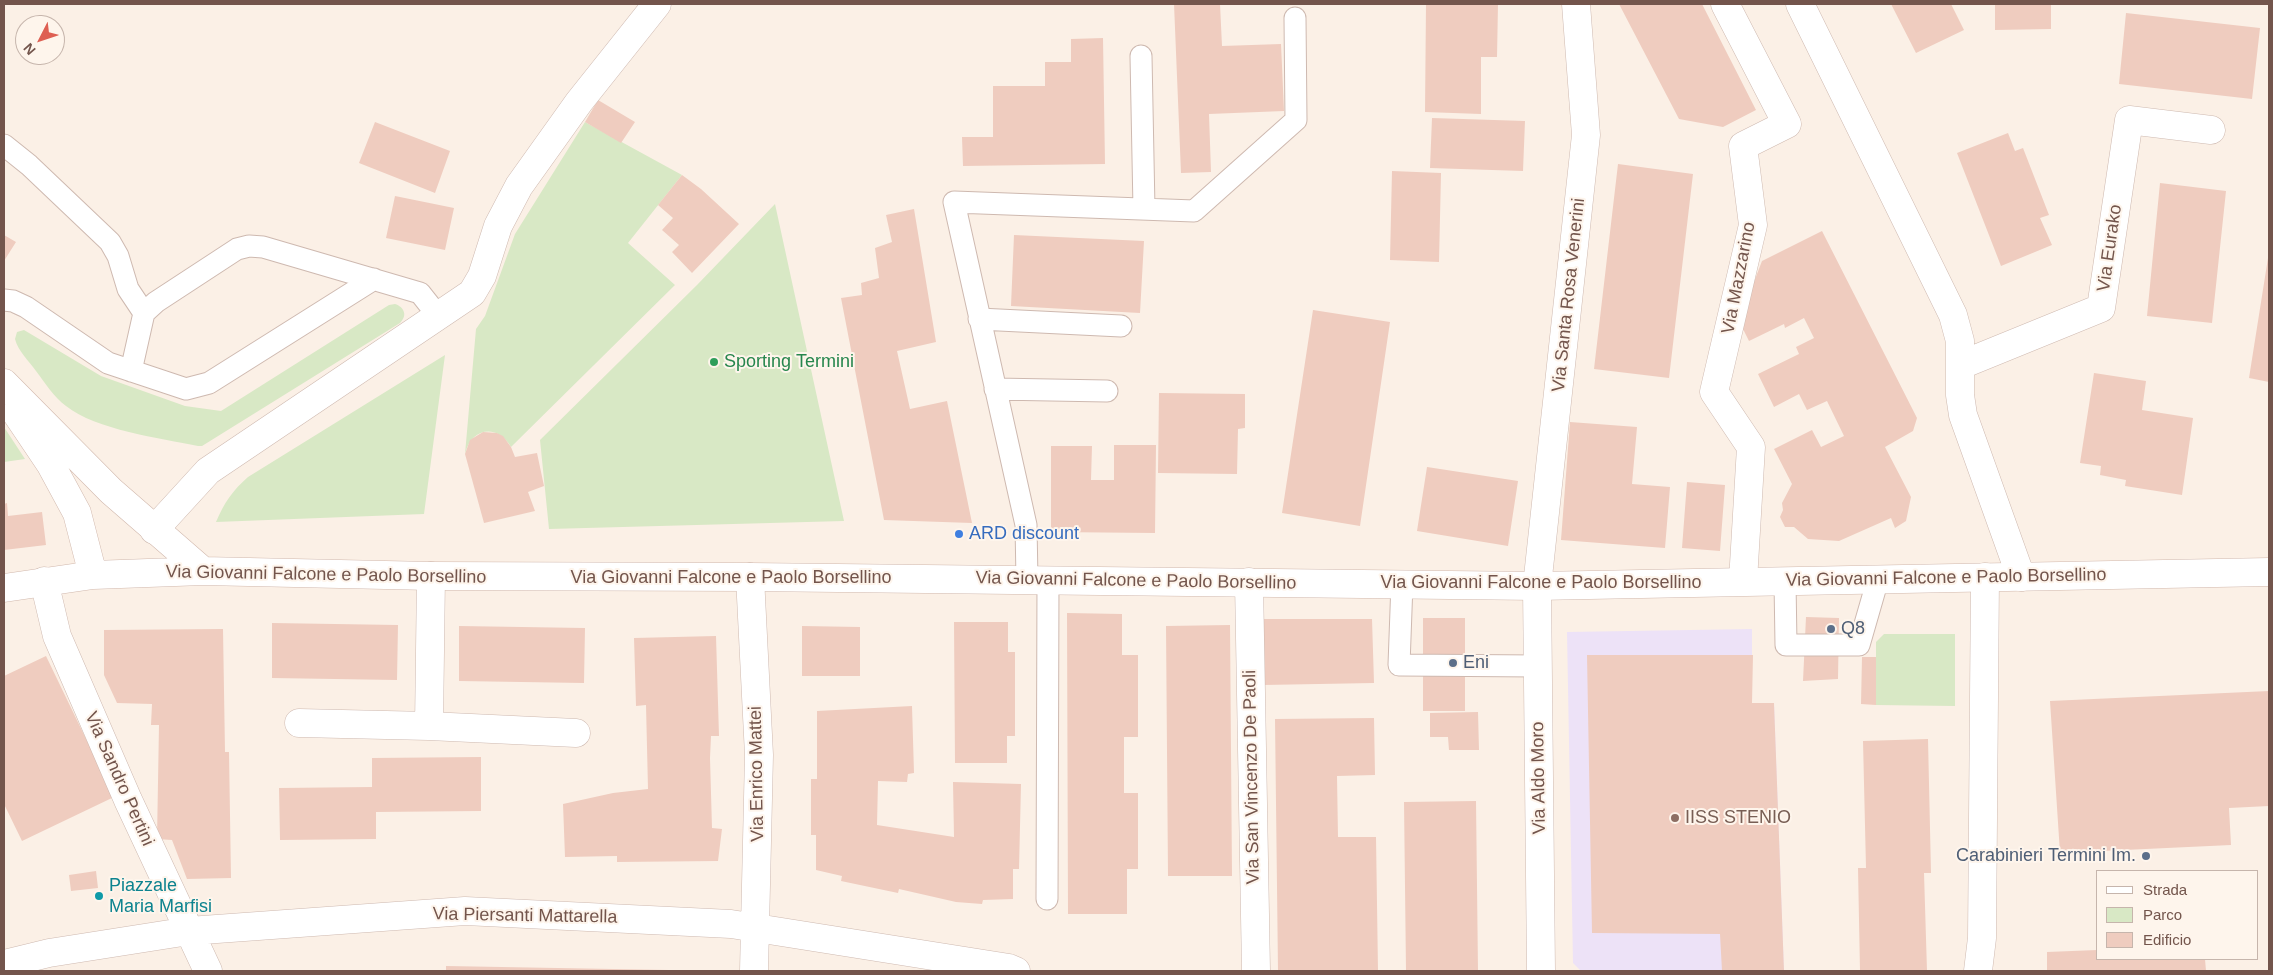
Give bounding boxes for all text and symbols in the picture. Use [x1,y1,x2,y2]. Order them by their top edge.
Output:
north arrow [15,15,65,65]
text: N [20,40,39,58]
street label: Via Santa Rosa Venerini [1548,197,1590,393]
street label: Via Eurako [2093,203,2127,293]
street label: Via Mazzarino [1718,220,1760,336]
place label: Sporting Termini [724,351,854,373]
marker: Sporting Termini [708,356,720,368]
place label: ARD discount [969,523,1079,545]
marker: ARD discount [953,528,965,540]
street label: Via Giovanni Falcone e Paolo Borsellino [165,561,487,589]
street label: Via Giovanni Falcone e Paolo Borsellino [1785,564,2107,592]
street label: Via Giovanni Falcone e Paolo Borsellino [571,567,891,589]
street label: Via Giovanni Falcone e Paolo Borsellino [975,567,1297,595]
street label: Via Giovanni Falcone e Paolo Borsellino [1381,572,1701,594]
place label: Q8 [1841,618,1865,640]
marker: Q8 [1825,623,1837,635]
place label: Eni [1463,652,1489,674]
marker: Eni [1447,657,1459,669]
street label: Via San Vincenzo De Paoli [1239,670,1265,884]
street label: Via Enrico Mattei [745,706,769,842]
street label: Via Sandro Pertini [80,708,158,850]
street label: Via Aldo Moro [1527,721,1551,835]
place label: IISS STENIO [1685,807,1791,829]
marker: IISS STENIO [1669,812,1681,824]
place label: Carabinieri Termini Im. [1956,845,2136,867]
marker: Carabinieri Termini Im. [2140,850,2152,862]
legend [2096,870,2258,960]
place label: Piazzale Maria Marfisi [109,875,212,918]
text: Strada [2143,881,2187,898]
marker: Piazzale Maria Marfisi [93,890,105,902]
street label: Via Piersanti Mattarella [432,904,618,928]
text: Parco [2143,906,2182,923]
text: Edificio [2143,931,2191,948]

